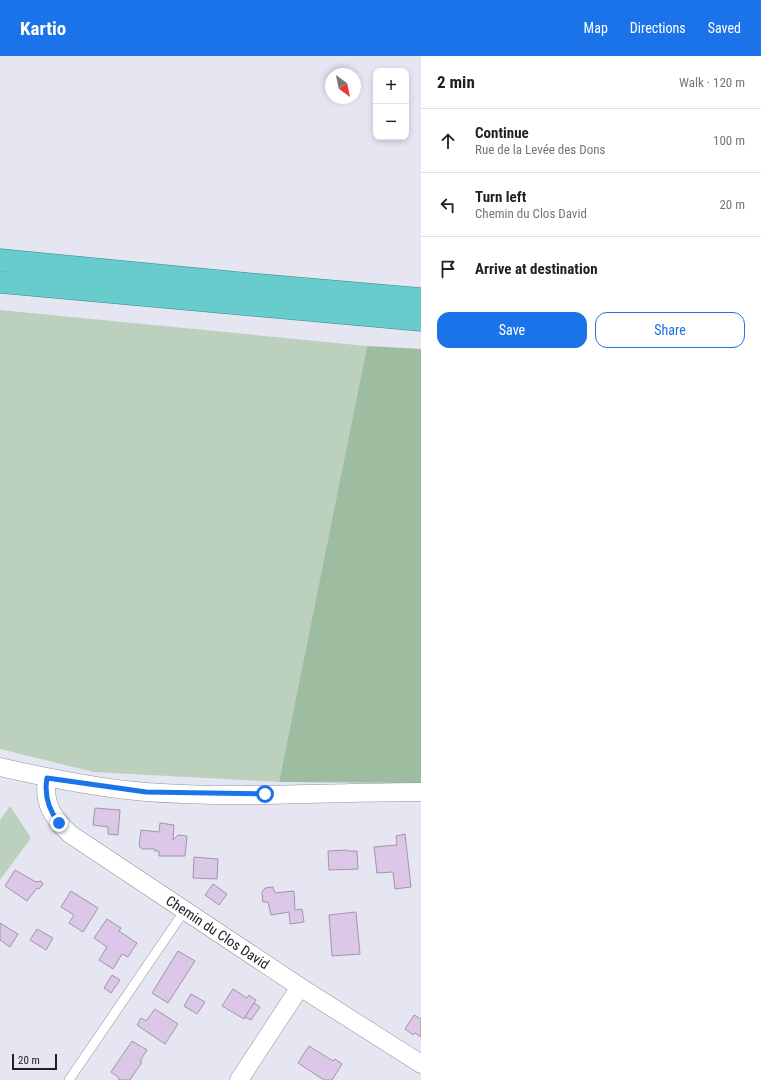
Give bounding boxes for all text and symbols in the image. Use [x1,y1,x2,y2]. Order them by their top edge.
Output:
text: Kartio [20,17,66,40]
text: Map [584,20,608,36]
text: Directions [630,20,686,36]
text: Saved [708,20,741,36]
north arrow [325,68,361,104]
map controls [373,68,409,140]
button: + [373,68,409,104]
text: 2 min [437,72,475,92]
text: Walk · 120 m [679,75,745,90]
button: − [373,104,409,140]
text: Continue [475,124,529,142]
icon: ahead [437,130,459,152]
text: 100 m [713,133,745,148]
text: Rue de la Levée des Dons [475,142,605,157]
text: Turn left [475,188,526,206]
icon: left [437,194,459,216]
text: 20 m [719,197,745,212]
text: Chemin du Clos David [475,206,587,221]
icon: arrive [437,258,459,280]
text: Arrive at destination [475,260,598,278]
button: Save [437,312,587,348]
button: Share [595,312,745,348]
route start [256,785,274,803]
route end [50,814,68,832]
street label: Chemin du Clos David [163,892,272,972]
scale bar [12,1052,57,1071]
text: 20 m [18,1054,40,1067]

